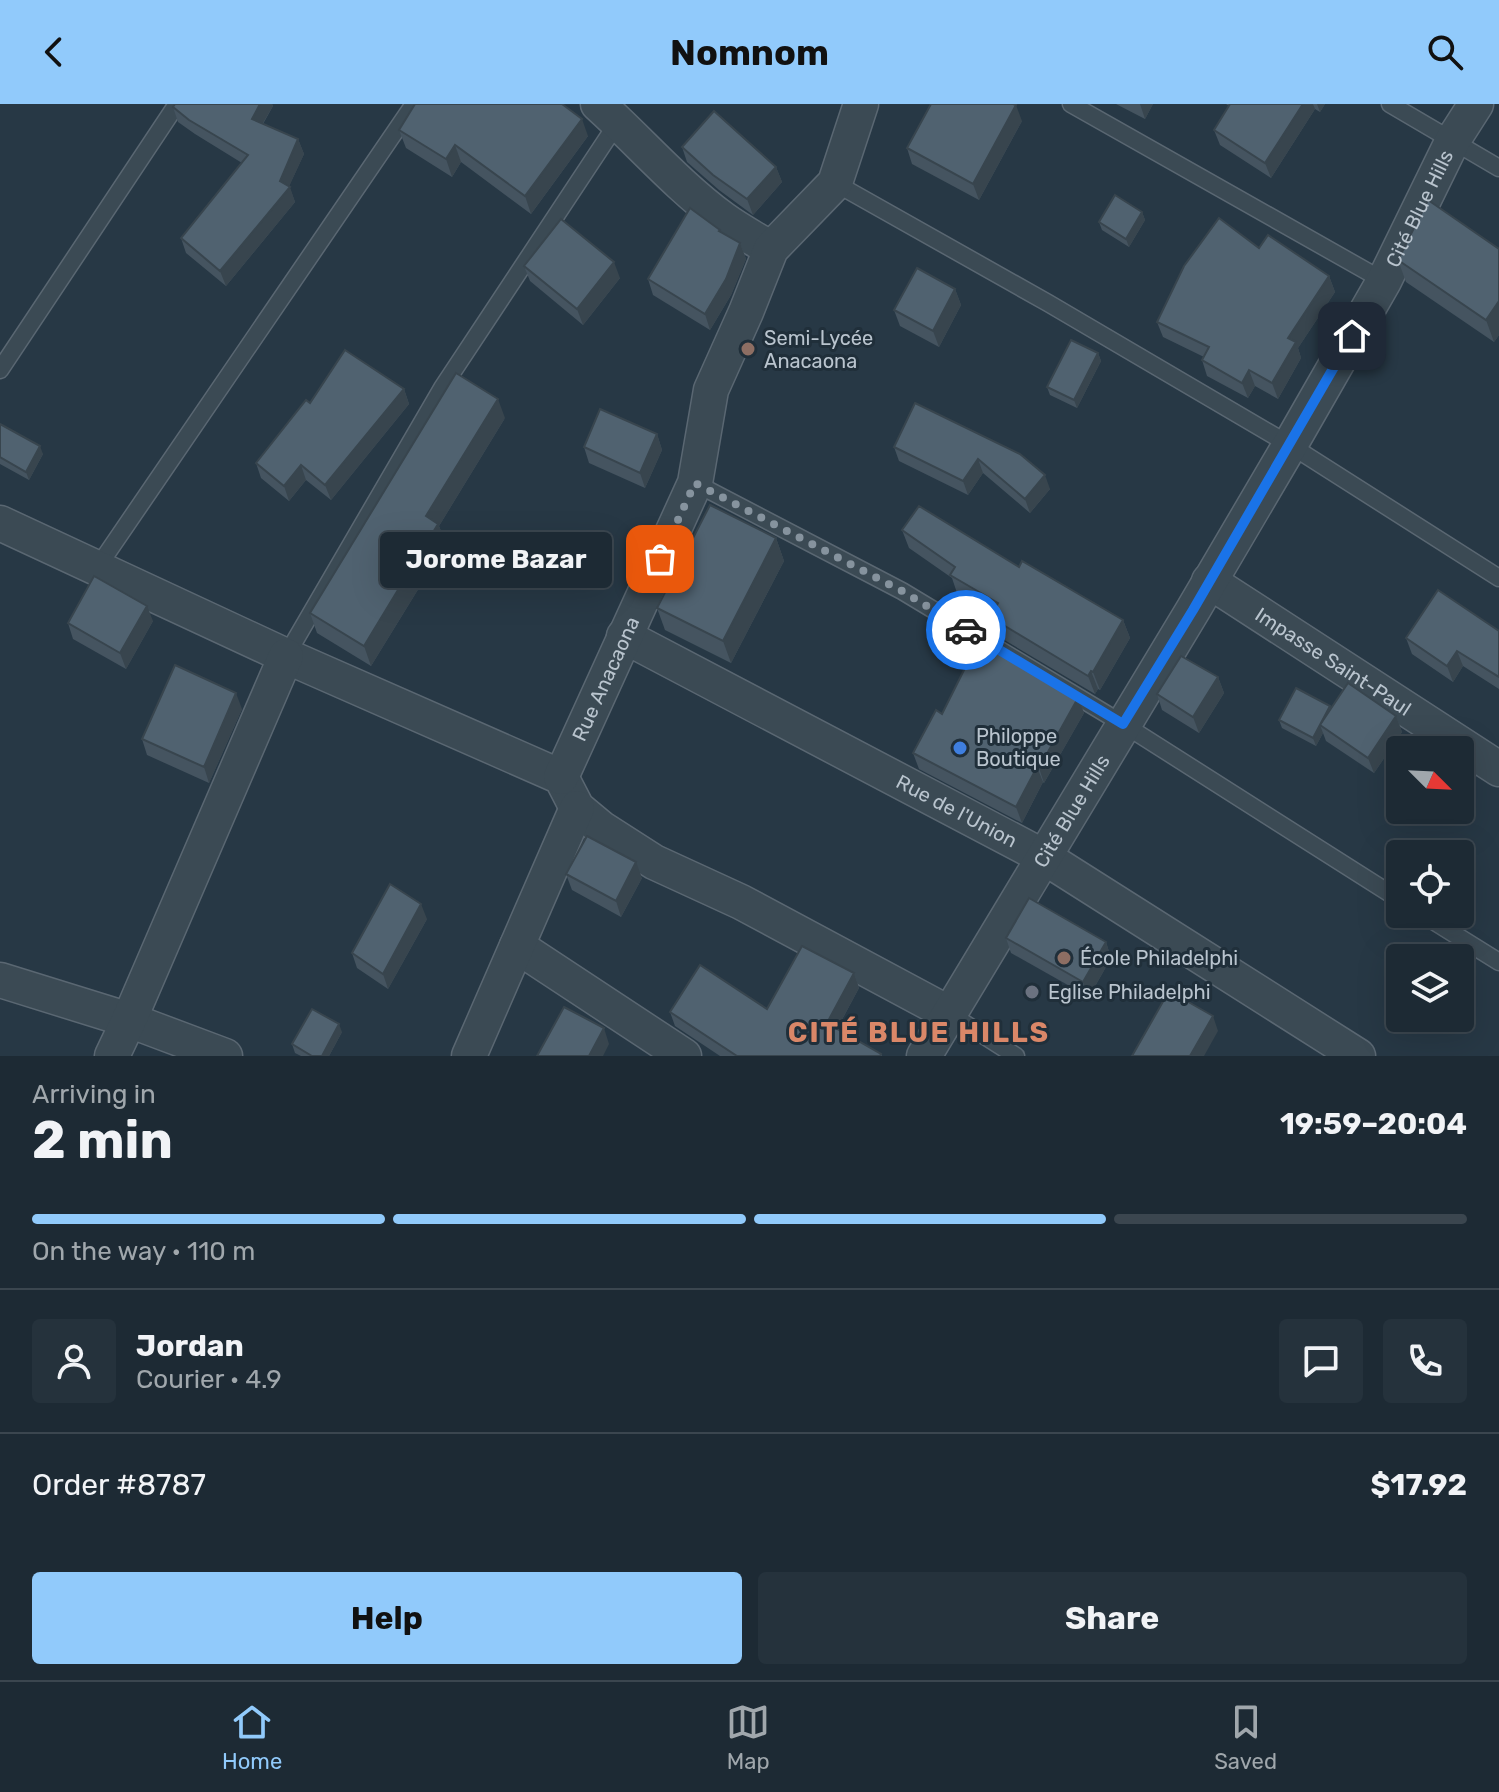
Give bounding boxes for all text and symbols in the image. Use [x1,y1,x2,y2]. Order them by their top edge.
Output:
icon: back [32,30,76,74]
icon: search [1423,30,1467,74]
text: Nomnom [670,31,829,74]
street label: Cité Blue Hills [1381,146,1458,271]
pin [1318,302,1386,370]
icon: home [1330,314,1374,358]
place label: Semi-Lycée Anacaona [764,326,873,373]
marker: Semi-Lycée Anacaona [739,340,757,358]
pin [626,525,694,593]
callout: Jorome Bazar [380,531,612,587]
icon: bag [638,537,682,581]
text: Jorome Bazar [406,544,586,575]
courier [926,590,1006,670]
street label: Impasse Saint-Paul [1251,602,1416,721]
icon: car [944,608,988,652]
street label: Rue Anacaona [567,613,645,745]
place label: Philoppe Boutique [976,724,1061,771]
north arrow [1386,736,1474,824]
map controls [1386,736,1474,1032]
marker: Philoppe Boutique [951,739,969,757]
street label: Cité Blue Hills [1028,750,1115,872]
street label: Rue de l'Union [892,769,1021,853]
button: locate [1386,840,1474,928]
button: layers [1386,944,1474,1032]
place label: École Philadelphi [1080,946,1238,970]
marker: École Philadelphi [1055,949,1073,967]
place label: Eglise Philadelphi [1048,980,1211,1004]
marker: Eglise Philadelphi [1023,983,1041,1001]
district label: CITÉ BLUE HILLS [788,1016,1050,1049]
text: Arriving in [32,1079,156,1110]
text: 19:59–20:04 [1280,1106,1467,1142]
text: 2 min [32,1109,173,1171]
text: On the way · 110 m [32,1236,255,1267]
button: person [32,1319,116,1403]
button: chat [1279,1319,1363,1403]
button: phone [1383,1319,1467,1403]
text: Jordan [136,1328,244,1364]
text: Courier · 4.9 [136,1364,282,1395]
text: Order #8787 [32,1467,206,1503]
text: $17.92 [1371,1467,1467,1503]
button: Help [32,1572,742,1664]
button: Share [758,1572,1467,1664]
tab: Home [222,1700,282,1775]
tab: Map [726,1700,770,1775]
tab: Saved [1214,1700,1277,1775]

